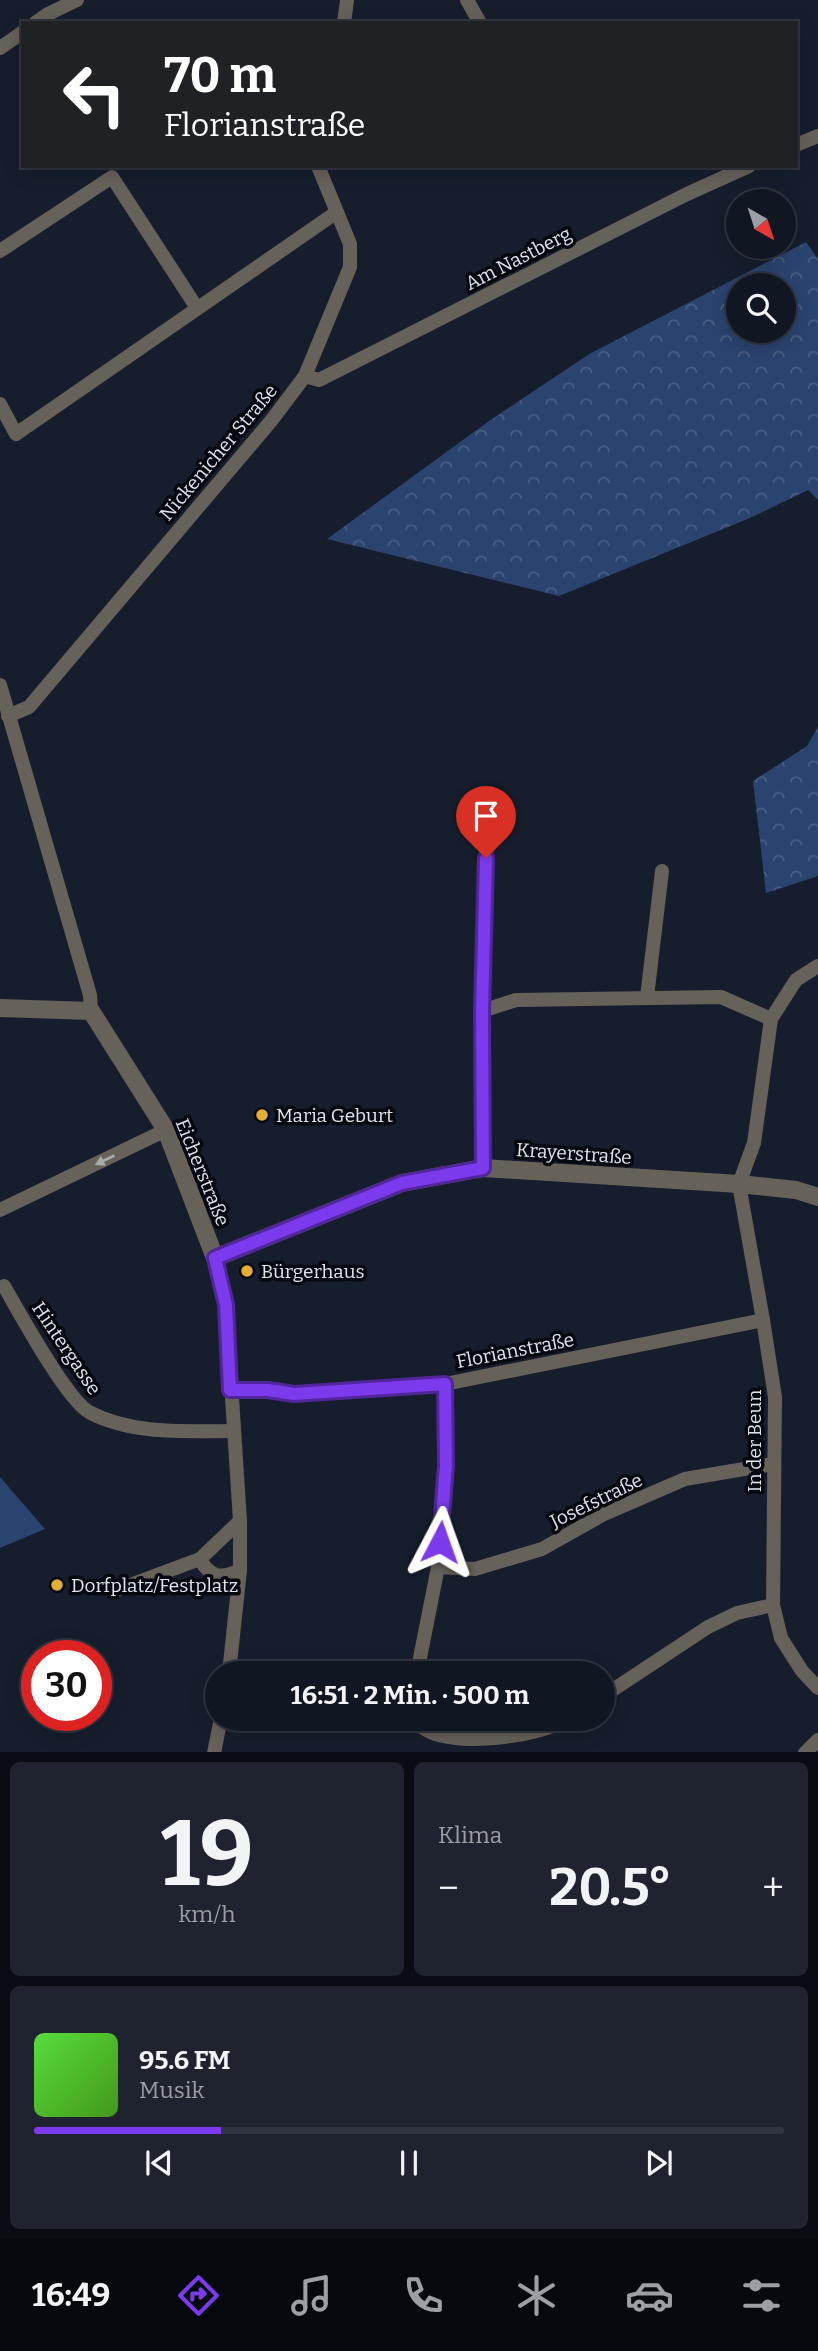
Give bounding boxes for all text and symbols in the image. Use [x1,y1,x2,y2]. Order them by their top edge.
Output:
text: 70 m [164,46,276,105]
icon: left [49,49,140,140]
text: Florianstraße [164,106,365,144]
north arrow [726,189,796,259]
map controls [726,189,796,343]
street label: Am Nastberg [461,222,575,295]
button: search [726,273,796,343]
street label: Nickenicher Straße [155,379,282,525]
pin [456,786,516,858]
icon: arrive [467,797,505,835]
place label: Maria Geburt [276,1104,393,1127]
marker: Maria Geburt [254,1107,270,1123]
street label: Eicherstraße [171,1115,235,1229]
street label: Krayerstraße [515,1138,632,1169]
one-way arrow [95,1154,115,1165]
place label: Bürgerhaus [261,1260,365,1283]
marker: Bürgerhaus [239,1263,255,1279]
street label: Hintergasse [27,1297,106,1399]
street label: Florianstraße [454,1328,576,1373]
street label: In der Beun [743,1390,766,1492]
street label: Josefstraße [545,1468,646,1533]
position arrow [403,1505,477,1579]
place label: Dorfplatz/Festplatz [71,1574,238,1597]
marker: Dorfplatz/Festplatz [49,1577,65,1593]
speed limit sign: 30 [21,1640,112,1731]
text: 16:51 · 2 Min. · 500 m [291,1680,529,1711]
text: 19 [160,1800,254,1909]
text: Klima [438,1821,502,1849]
text: 20.5° [549,1856,672,1919]
text: − [438,1865,459,1911]
text: + [762,1865,784,1911]
text: km/h [179,1900,235,1928]
text: 95.6 FM [139,2045,231,2076]
text: Musik [139,2076,205,2104]
icon: previous [140,2144,178,2182]
icon: pause [390,2144,428,2182]
icon: next [640,2144,678,2182]
icon: directions [174,2271,223,2320]
icon: music [287,2271,336,2320]
icon: phone [399,2271,448,2320]
icon: climate [512,2271,561,2320]
icon: car [625,2271,674,2320]
icon: filters [737,2271,786,2320]
text: 16:49 [32,2276,110,2314]

